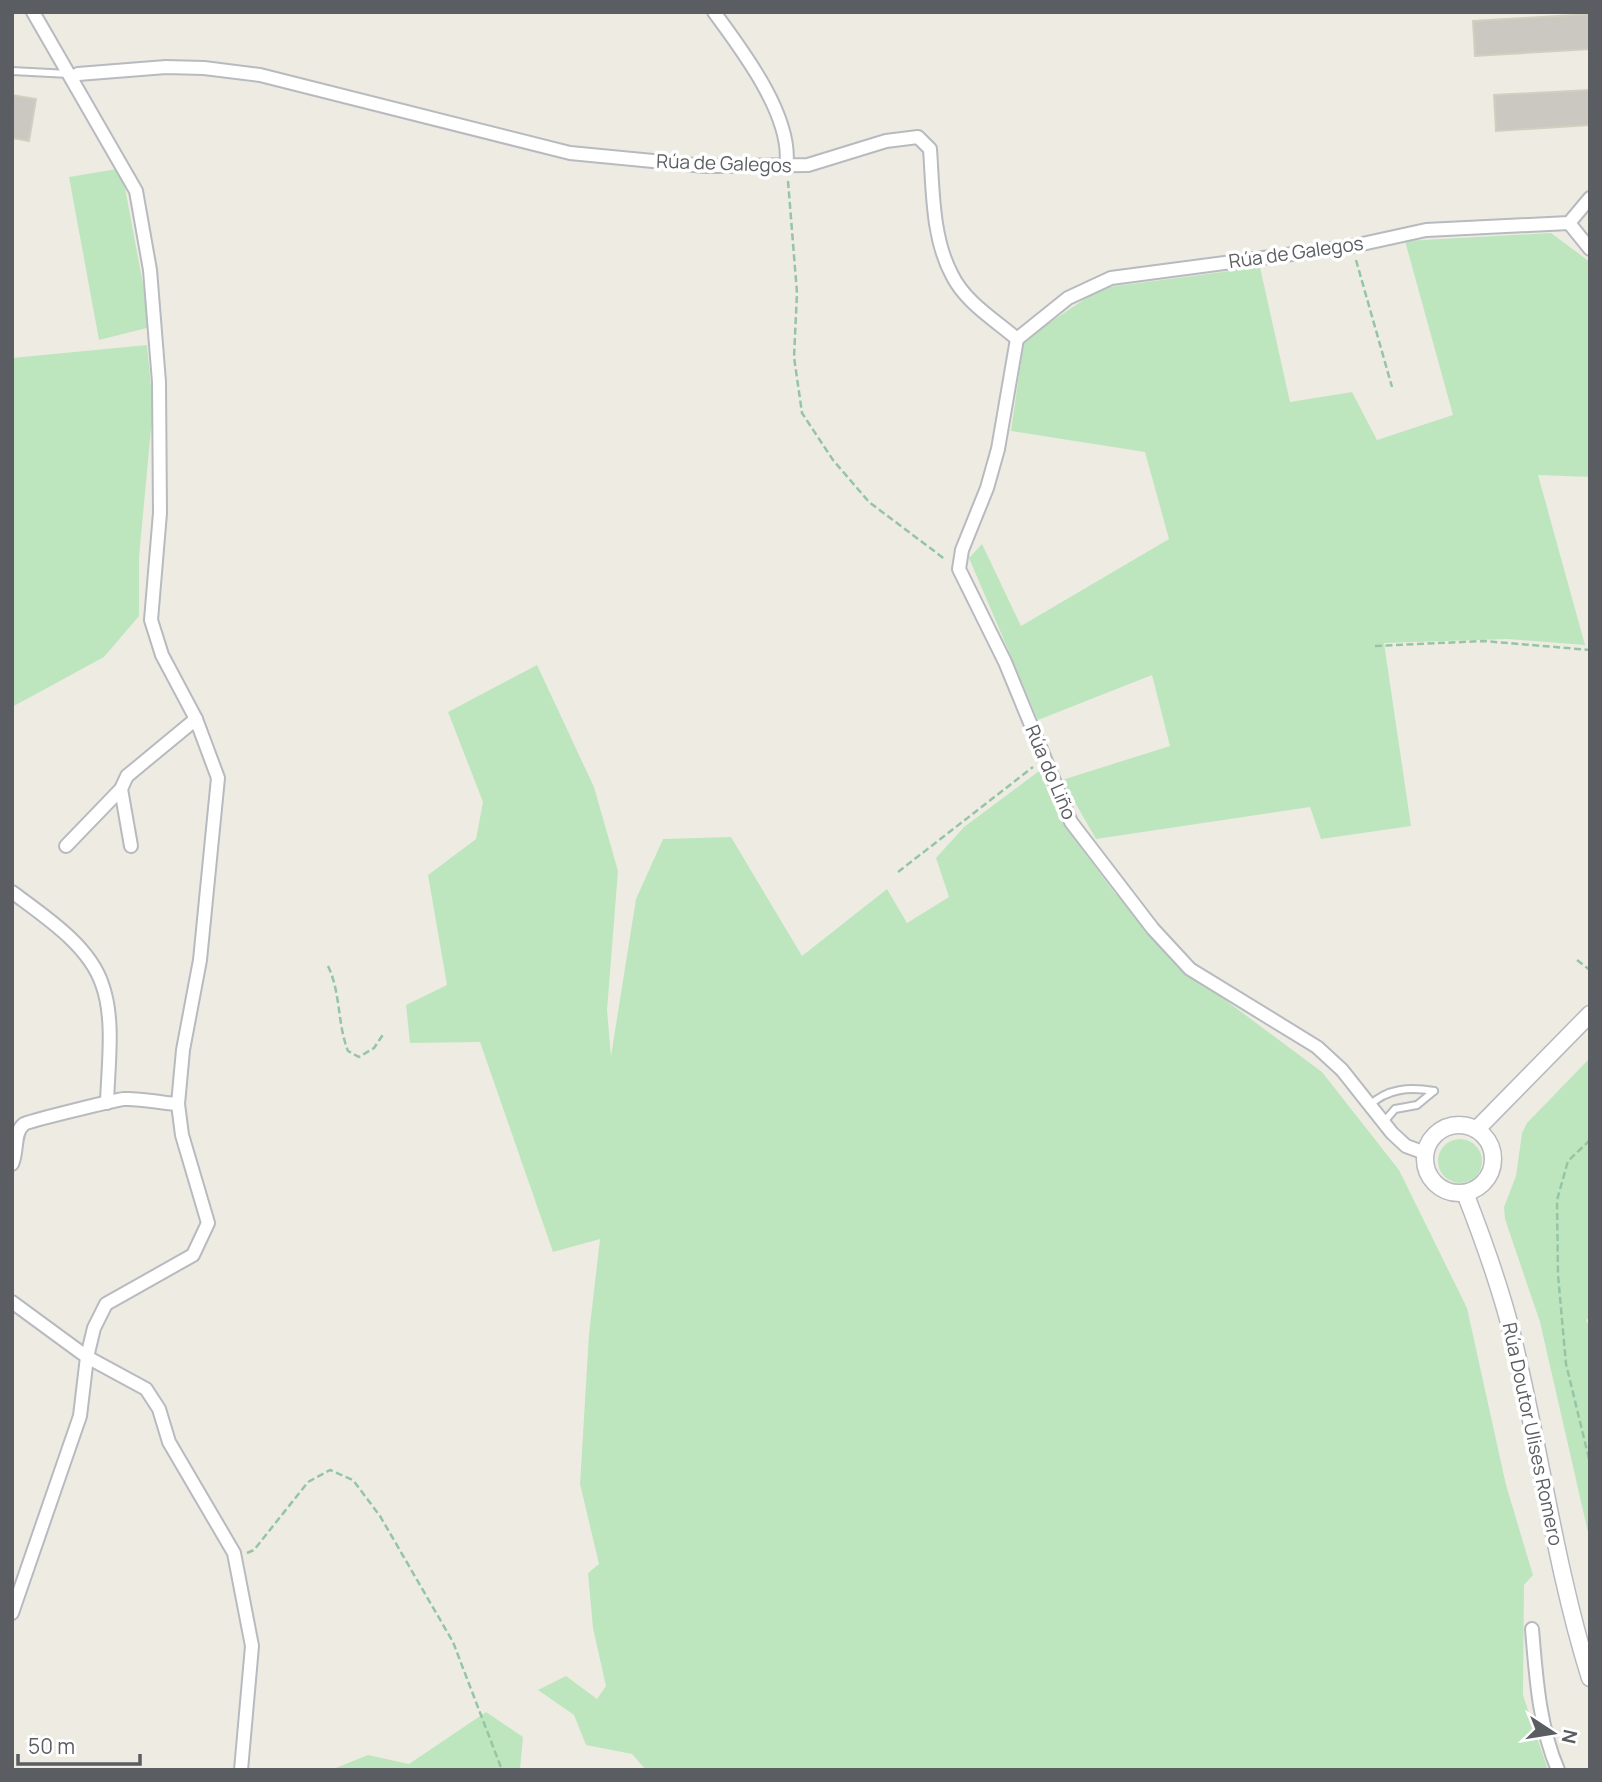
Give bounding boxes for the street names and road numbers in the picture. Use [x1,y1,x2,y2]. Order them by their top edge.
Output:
street label: Rúa de Galegos [656,148,792,178]
street label: Rúa de Galegos [1227,230,1365,274]
street label: Rúa do Liño [1019,721,1083,823]
street label: Rúa Doutor Ulises Romero [1497,1320,1569,1548]

